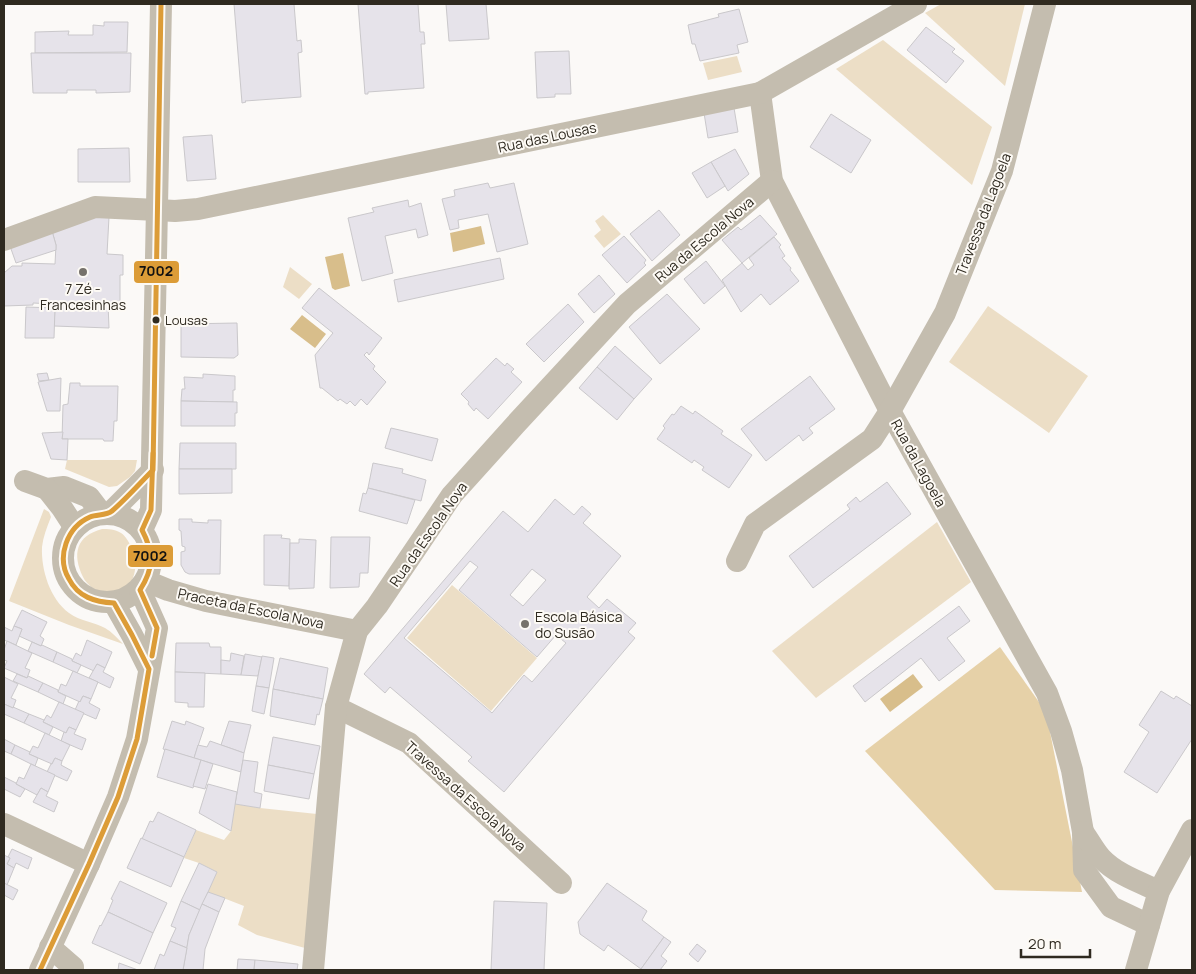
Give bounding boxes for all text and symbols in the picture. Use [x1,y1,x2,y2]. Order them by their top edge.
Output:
street label: Rua das Lousas [496,117,598,157]
street label: Travessa da Lagoela [951,150,1015,278]
street label: Rua da Escola Nova [651,192,757,286]
line badge: 7002 [133,260,180,284]
text: 7002 [139,261,173,280]
marker: 7 Zé - Francesinhas [77,266,89,278]
place label: 7 Zé - Francesinhas [40,279,126,314]
place label: Lousas [165,311,208,329]
marker: Lousas [151,315,161,325]
street label: Rua da Lagoela [887,416,951,510]
street label: Rua da Escola Nova [385,478,471,590]
line badge: 7002 [127,544,174,568]
text: 7002 [133,546,167,565]
street label: Praceta da Escola Nova [176,583,326,633]
place label: Escola Básica do Susão [535,607,622,642]
marker: Escola Básica do Susão [519,618,531,630]
street label: Travessa da Escola Nova [402,737,530,855]
scale bar [1021,926,1090,958]
text: 20 m [1028,933,1061,954]

